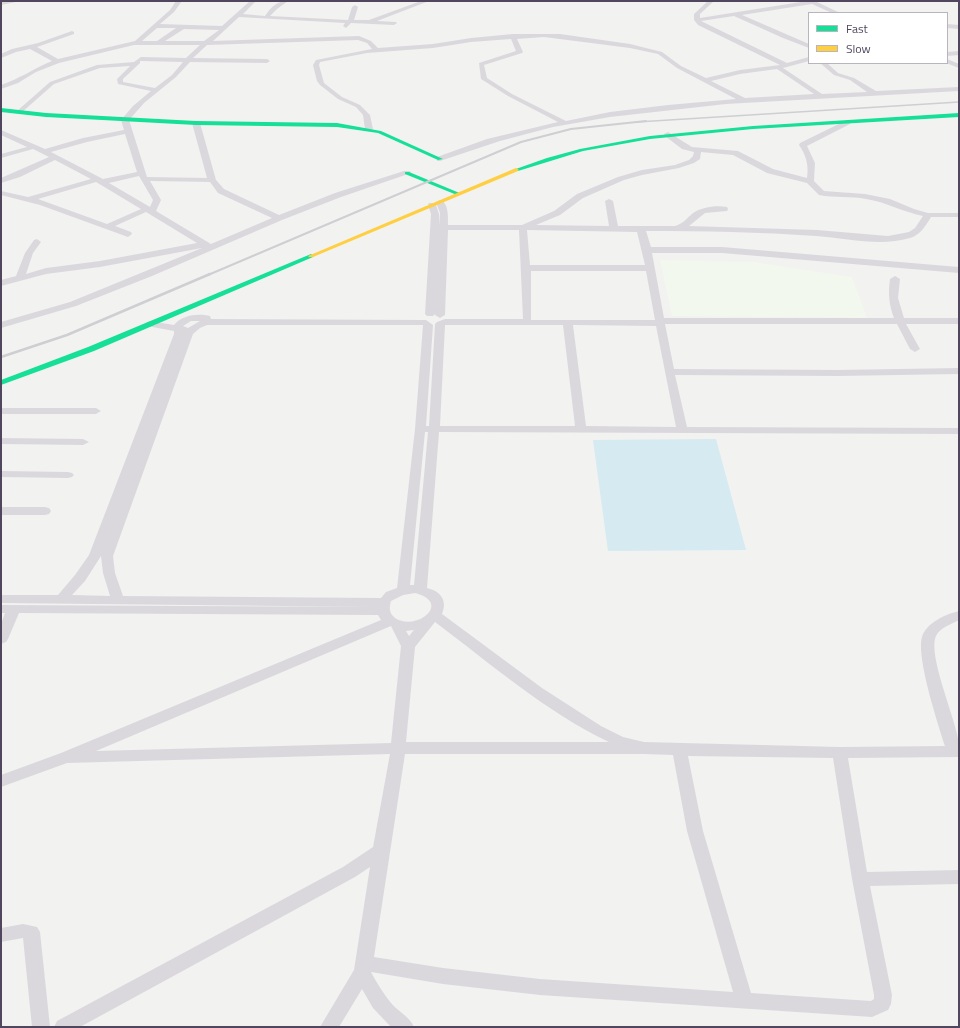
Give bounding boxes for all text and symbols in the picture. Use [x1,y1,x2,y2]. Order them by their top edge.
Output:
legend [808,12,948,64]
text: Fast [846,19,868,38]
text: Slow [846,39,871,58]

